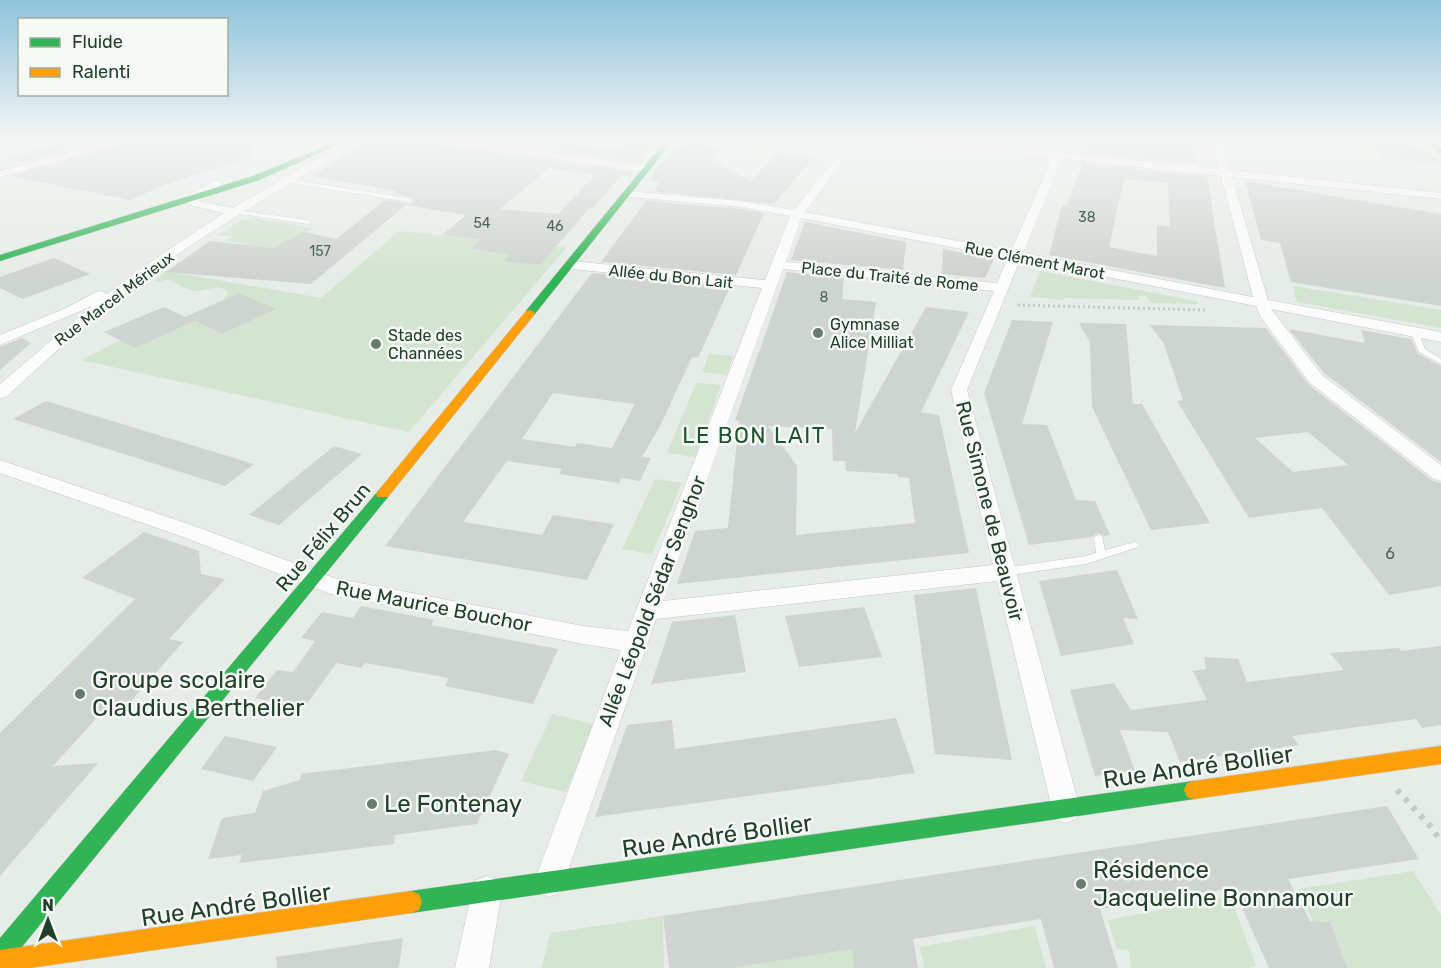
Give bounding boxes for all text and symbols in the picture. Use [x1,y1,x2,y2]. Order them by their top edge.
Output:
legend [18,18,228,96]
text: Fluide [72,31,123,53]
text: Ralenti [72,61,130,83]
house number: 38 [1078,209,1096,226]
house number: 54 [473,215,491,232]
house number: 46 [546,218,564,235]
street label: Rue Clément Marot [963,238,1107,283]
house number: 157 [309,243,331,260]
street label: Rue Marcel Mérieux [51,247,178,350]
street label: Place du Traité de Rome [800,258,980,295]
street label: Allée du Bon Lait [608,261,734,292]
house number: 8 [820,289,829,306]
place label: Gymnase Alice Milliat [830,315,913,352]
place label: Stade des Channées [388,326,463,363]
marker: Gymnase Alice Milliat [811,326,825,340]
marker: Stade des Channées [369,337,383,351]
street label: Rue Simone de Beauvoir [951,398,1029,624]
district label: LE BON LAIT [682,422,826,449]
street label: Allée Léopold Sédar Senghor [593,472,711,730]
street label: Rue Félix Brun [271,478,375,596]
house number: 6 [1385,544,1395,563]
street label: Rue Maurice Bouchor [334,575,534,637]
place label: Groupe scolaire Claudius Berthelier [92,666,304,722]
marker: Groupe scolaire Claudius Berthelier [73,687,87,701]
street label: Rue André Bollier [1101,740,1295,794]
place label: Le Fontenay [384,790,522,818]
marker: Le Fontenay [365,797,379,811]
street label: Rue André Bollier [620,809,814,863]
place label: Résidence Jacqueline Bonnamour [1093,856,1353,912]
marker: Résidence Jacqueline Bonnamour [1074,877,1088,891]
street label: Rue André Bollier [139,878,333,932]
north arrow [18,890,78,950]
text: N [42,896,54,915]

